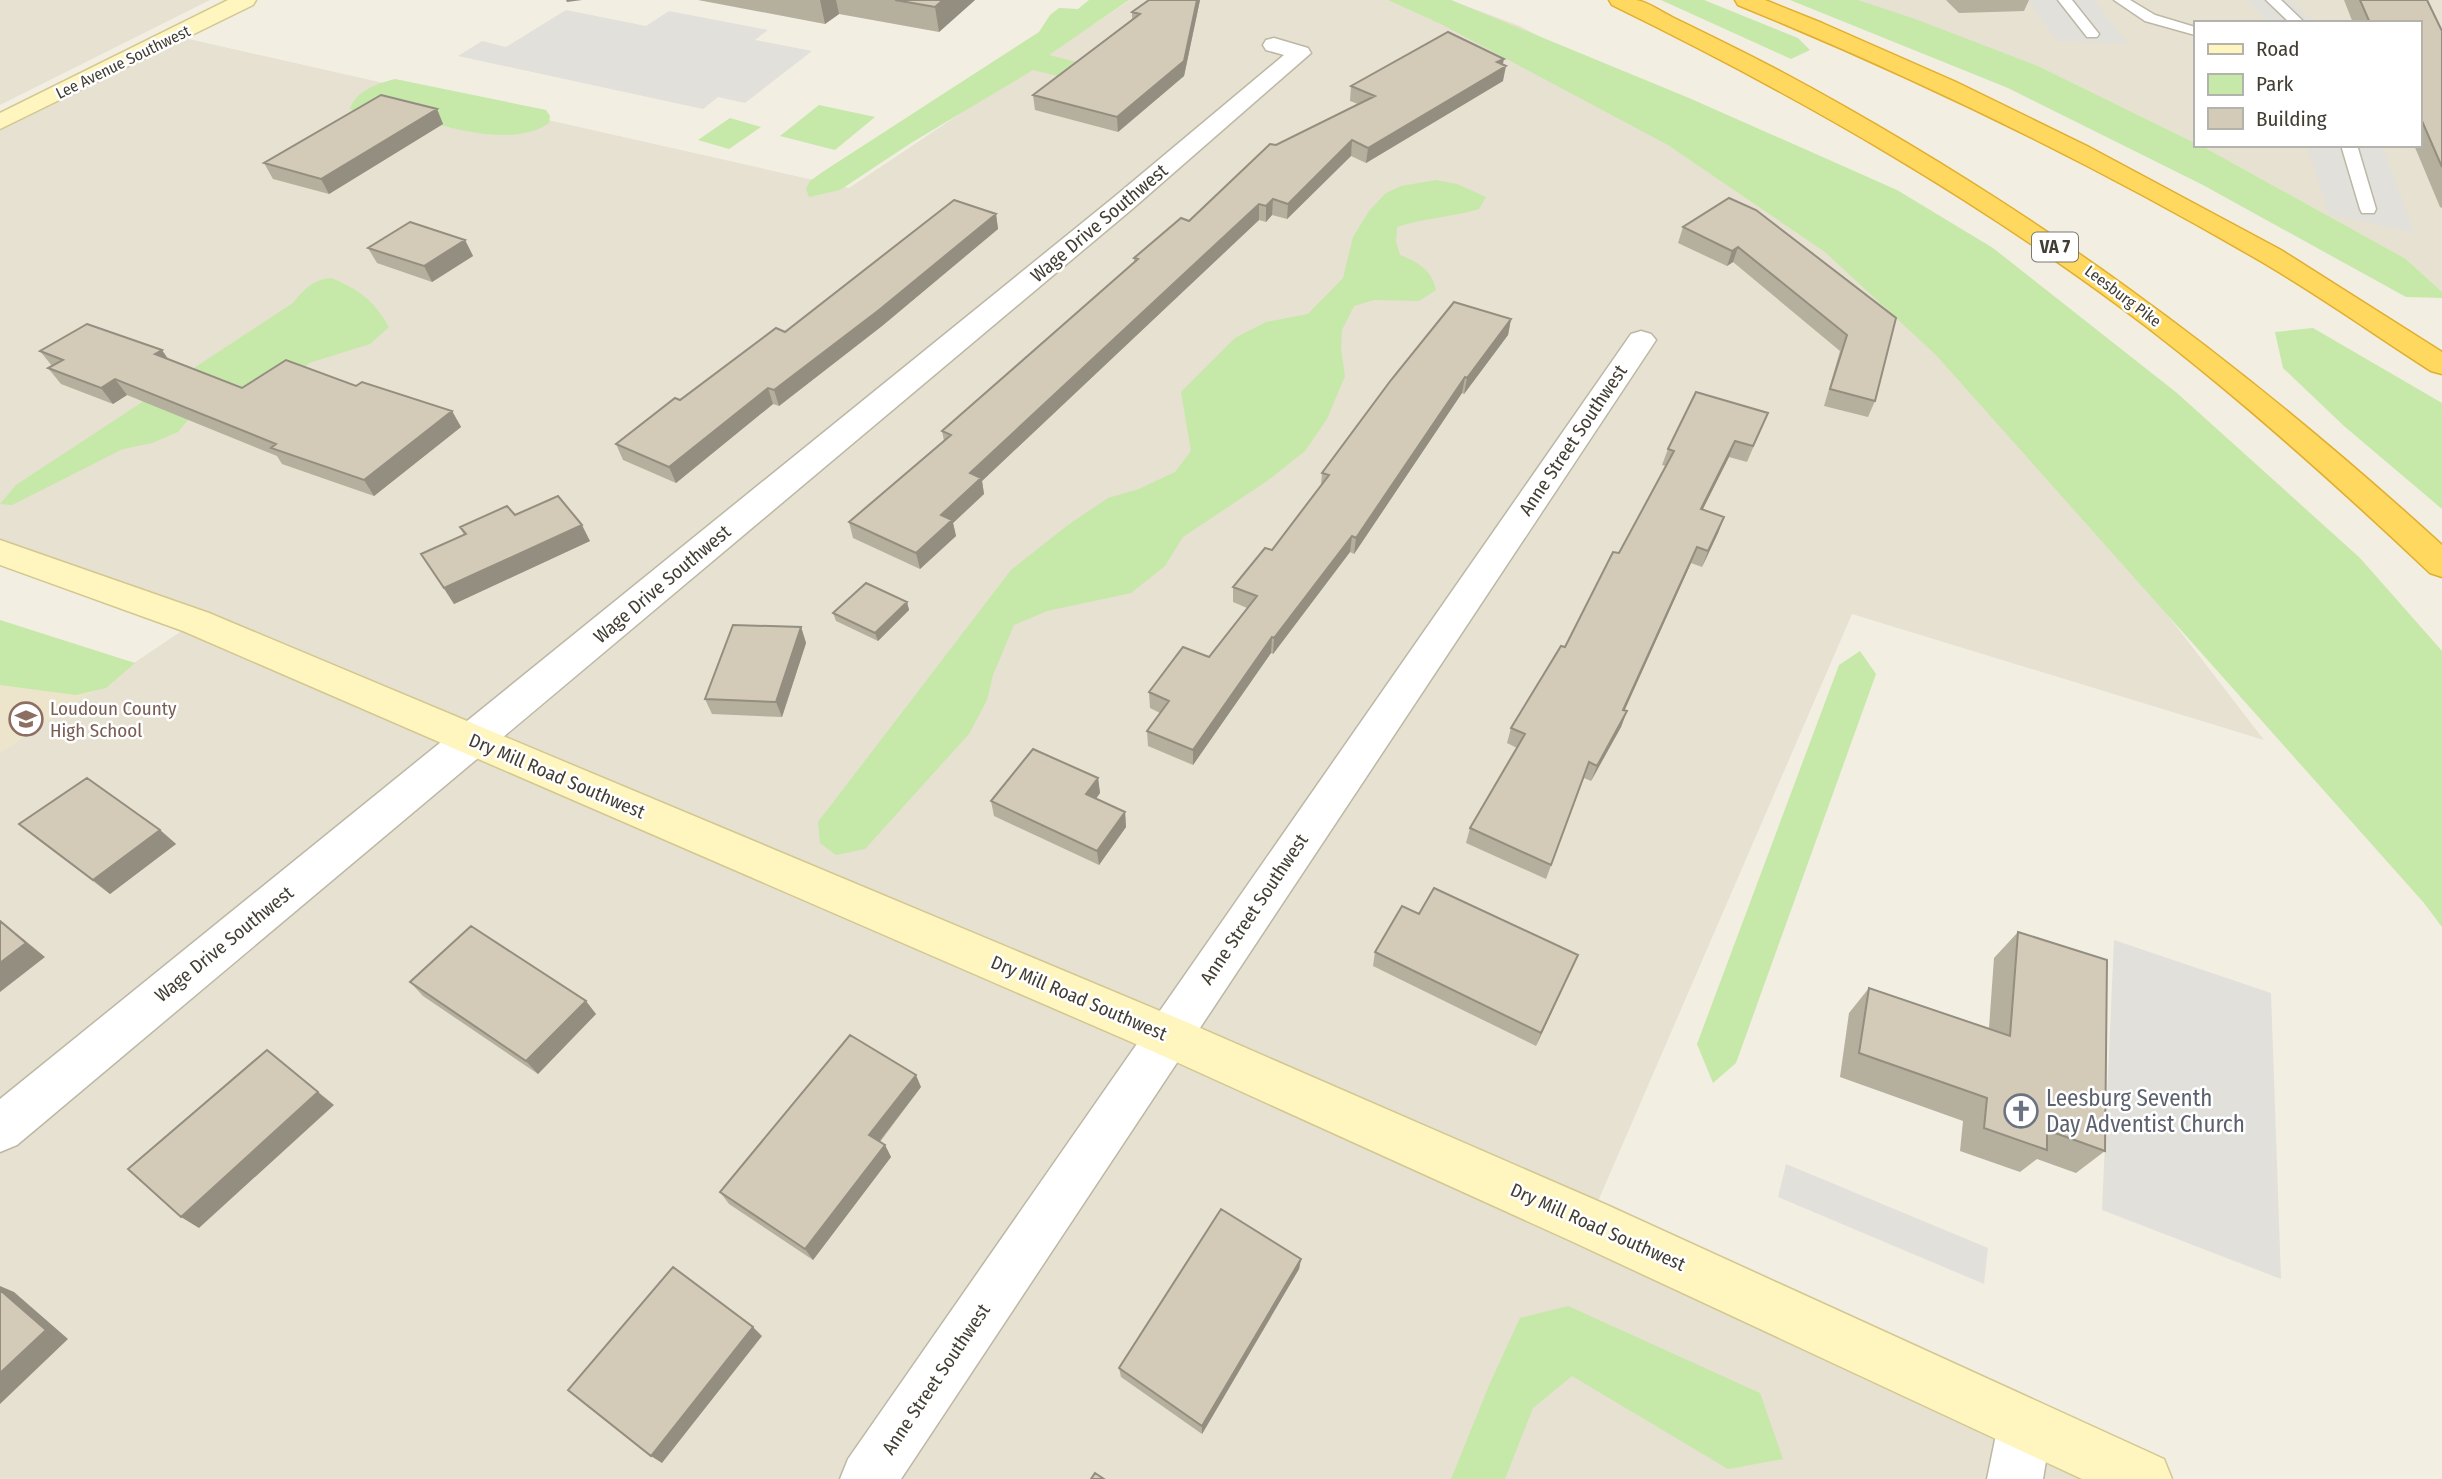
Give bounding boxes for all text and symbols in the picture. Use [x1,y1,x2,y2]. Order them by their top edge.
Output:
street label: Lee Avenue Southwest [53,21,194,103]
legend [2194,21,2421,147]
text: Road [2256,36,2300,62]
text: Park [2256,71,2294,97]
text: Building [2256,106,2327,132]
street label: Wage Drive Southwest [1026,159,1173,287]
road number: VA 7 [2032,232,2078,262]
street label: Leesburg Pike [2081,261,2165,331]
street label: Anne Street Southwest [1514,360,1632,520]
street label: Wage Drive Southwest [589,520,736,648]
place label: Loudoun County High School [50,697,177,742]
school or university icon: Loudoun County High School [7,700,45,738]
street label: Dry Mill Road Southwest [466,728,649,824]
street label: Anne Street Southwest [1195,829,1313,989]
street label: Wage Drive Southwest [150,881,299,1007]
street label: Dry Mill Road Southwest [988,950,1171,1046]
place label: Leesburg Seventh Day Adventist Church [2046,1084,2245,1138]
church icon: Leesburg Seventh Day Adventist Church [2002,1092,2040,1130]
street label: Dry Mill Road Southwest [1507,1178,1690,1276]
street label: Anne Street Southwest [877,1299,995,1459]

